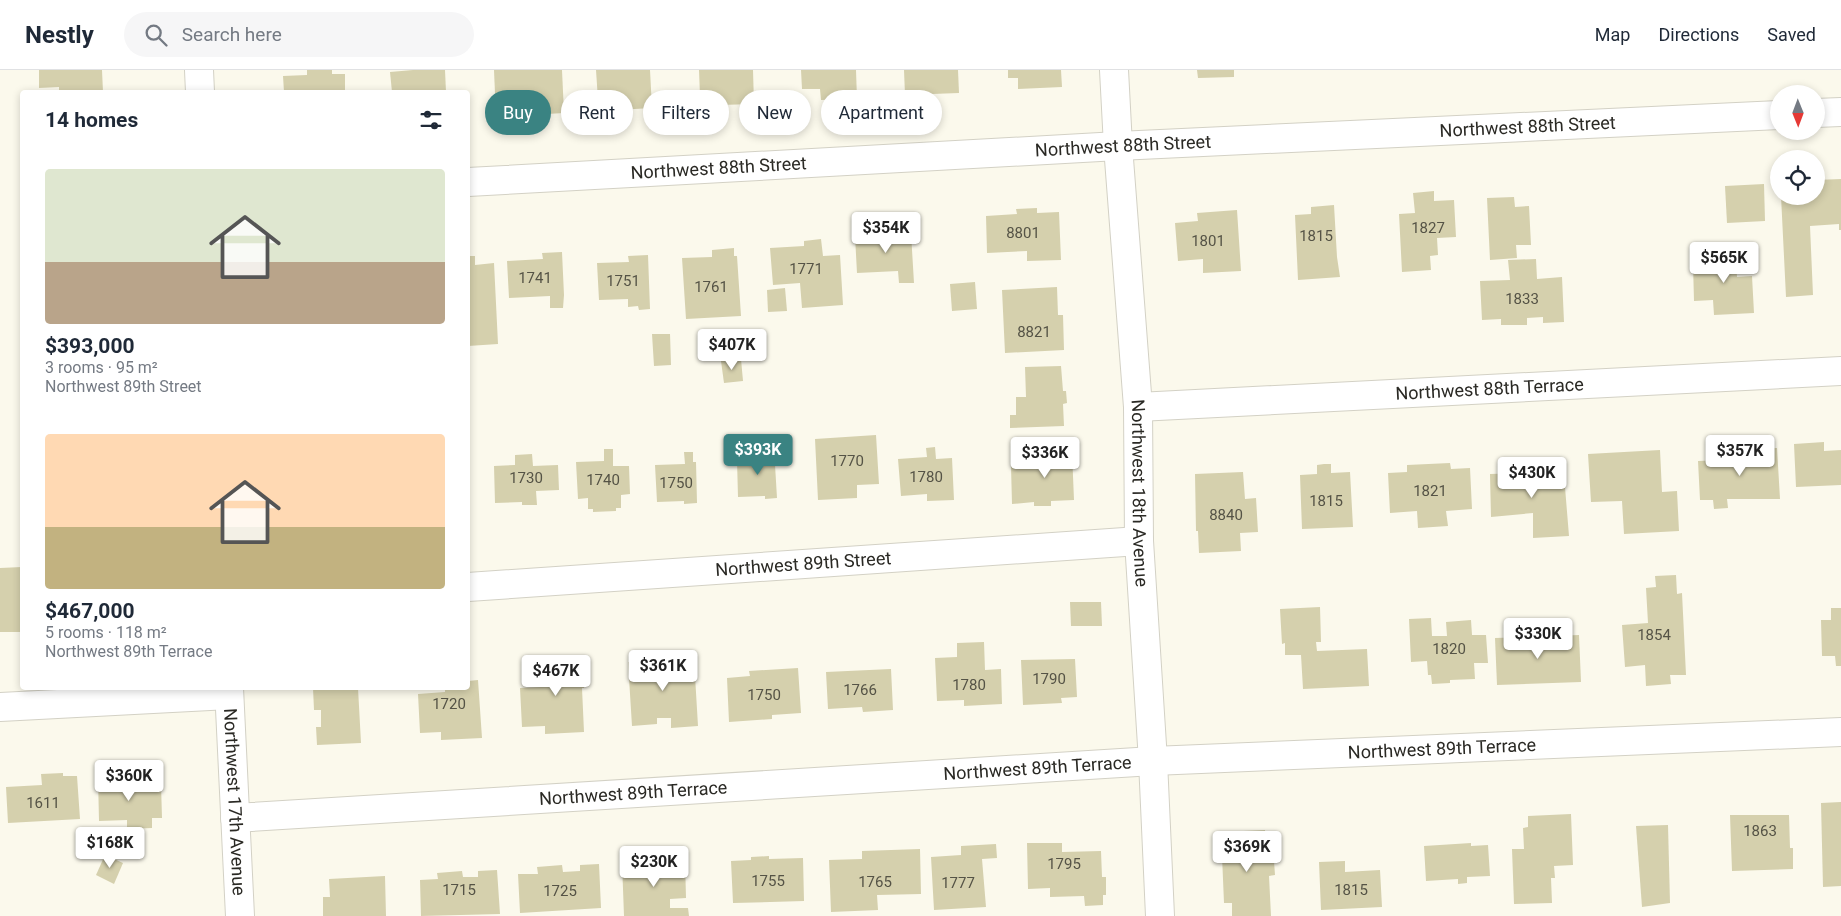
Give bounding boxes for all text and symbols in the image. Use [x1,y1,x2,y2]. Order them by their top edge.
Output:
search box [124,12,474,57]
text: Nestly [25,21,94,49]
icon: search [142,21,170,49]
text: Search here [182,23,282,46]
text: Map [1595,24,1630,45]
text: Directions [1658,24,1739,45]
text: Saved [1767,24,1816,45]
north arrow [1770,85,1825,140]
map controls [1770,85,1825,205]
chip: Buy [485,90,551,135]
chip: Rent [561,90,633,135]
chip: Filters [643,90,729,135]
chip: New [739,90,811,135]
chip: Apartment [821,90,942,135]
icon: filters [417,106,445,134]
text: 14 homes [45,108,138,132]
street label: Northwest 88th Street [1439,112,1616,141]
street label: Northwest 88th Street [1034,131,1212,161]
button: locate [1770,150,1825,205]
street label: Northwest 88th Street [630,152,807,183]
icon: home [200,202,290,292]
pin: $354K [851,212,921,254]
text: $354K [863,218,909,237]
house number: 1827 [1411,219,1445,237]
house number: 8801 [1006,224,1040,242]
house number: 1815 [1299,227,1333,245]
house number: 1801 [1191,232,1225,250]
pin: $565K [1689,242,1759,284]
text: $565K [1701,248,1747,267]
house number: 1771 [789,260,823,278]
house number: 1741 [518,269,552,287]
house number: 1751 [606,272,640,290]
house number: 1761 [694,278,728,296]
house number: 1833 [1505,290,1539,308]
house number: 8821 [1017,323,1051,341]
pin: $407K [697,328,767,371]
text: $393,000 [45,334,135,358]
text: $407K [709,335,755,354]
text: 3 rooms · 95 m² [45,358,158,377]
street label: Northwest 88th Terrace [1395,373,1584,404]
text: Northwest 89th Street [45,377,202,396]
street label: Northwest 18th Avenue [1127,398,1153,587]
pin: $393K [723,434,793,476]
pin: $357K [1705,434,1775,477]
pin: $336K [1010,436,1080,479]
text: $393K [735,440,781,459]
text: $357K [1717,441,1763,460]
text: $336K [1022,443,1068,462]
house number: 1770 [830,452,864,470]
pin: $430K [1497,456,1567,499]
text: $430K [1509,463,1555,482]
icon: home [200,467,290,557]
house number: 1780 [909,468,943,486]
house number: 1730 [509,469,543,487]
house number: 1740 [586,471,620,489]
house number: 1750 [659,474,693,492]
house number: 1821 [1413,482,1447,500]
house number: 1815 [1309,492,1343,510]
house number: 8840 [1209,506,1243,524]
street label: Northwest 89th Street [715,547,892,580]
text: $467,000 [45,599,135,623]
pin: $330K [1503,618,1573,660]
text: 5 rooms · 118 m² [45,623,167,642]
text: $330K [1515,624,1561,643]
house number: 1854 [1637,626,1671,644]
house number: 1820 [1432,640,1466,658]
text: Northwest 89th Terrace [45,642,212,661]
pin: $361K [628,650,698,692]
pin: $467K [521,654,591,697]
text: $361K [640,656,686,675]
text: $467K [533,661,579,680]
house number: 1790 [1032,670,1066,688]
house number: 1780 [952,676,986,694]
house number: 1766 [843,681,877,699]
house number: 1750 [747,686,781,704]
house number: 1720 [432,695,466,713]
street label: Northwest 17th Avenue [220,708,250,896]
street label: Northwest 89th Terrace [1347,734,1537,763]
street label: Northwest 89th Terrace [943,751,1132,784]
pin: $360K [94,760,164,802]
text: $360K [106,766,152,785]
street label: Northwest 89th Terrace [539,776,728,809]
house number: 1611 [26,794,60,812]
house number: 1863 [1743,822,1777,840]
pin: $168K [75,826,145,869]
pin: $369K [1212,830,1282,873]
text: $168K [87,833,133,852]
text: $369K [1224,837,1270,856]
pin: $230K [619,846,689,888]
text: $230K [631,852,677,871]
house number: 1795 [1047,855,1081,873]
house number: 1755 [751,872,785,890]
house number: 1765 [858,873,892,891]
house number: 1777 [941,874,975,892]
house number: 1715 [442,881,476,899]
house number: 1815 [1334,881,1368,899]
house number: 1725 [543,882,577,900]

